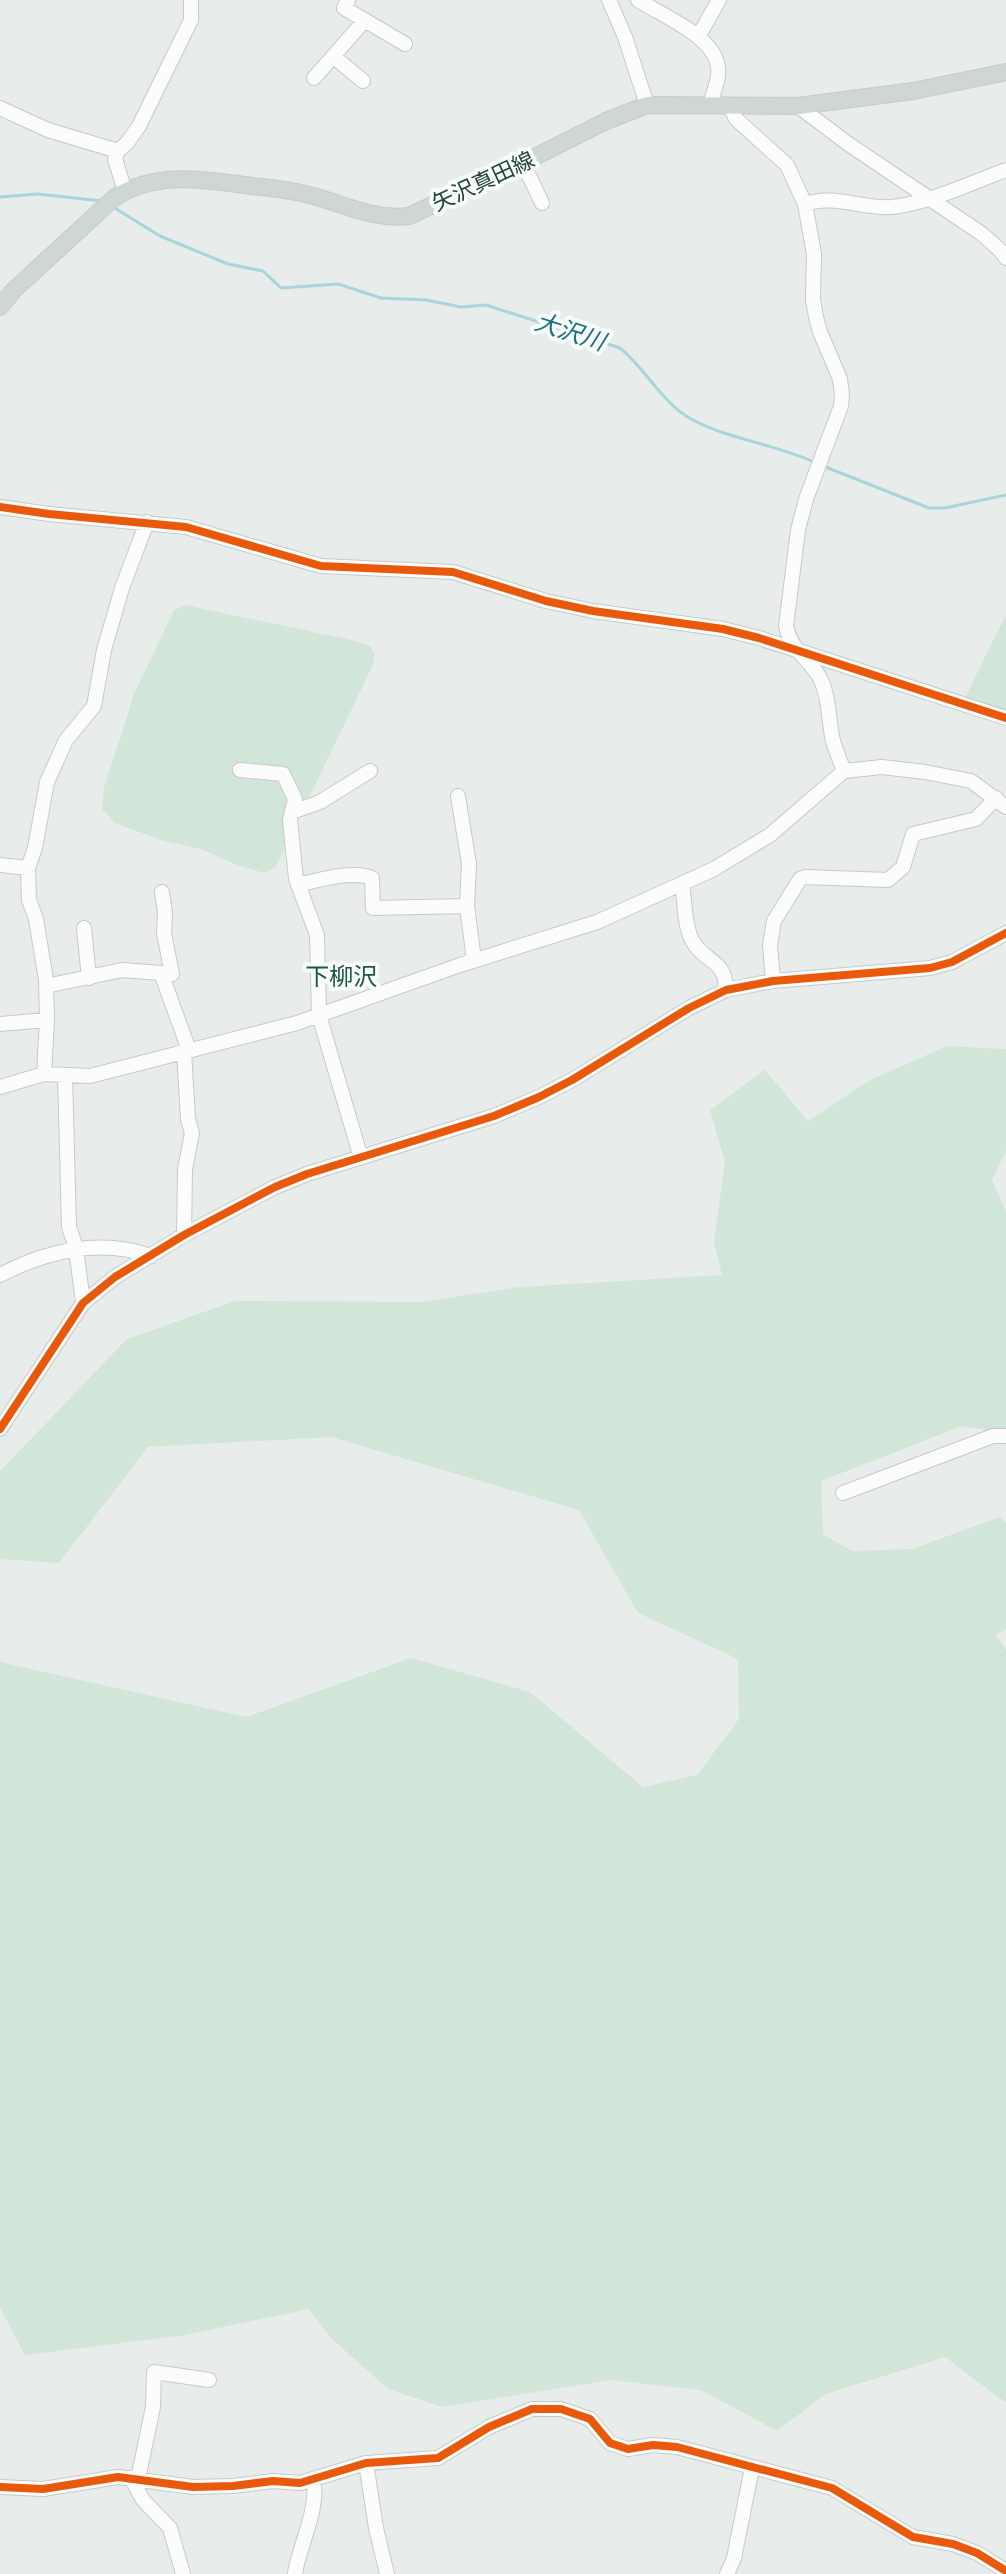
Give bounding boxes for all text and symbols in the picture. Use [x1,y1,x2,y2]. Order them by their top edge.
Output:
street label: 矢沢真田線 [427,144,540,220]
water label: 大沢川 [530,305,612,361]
district label: 下柳沢 [305,960,377,995]

